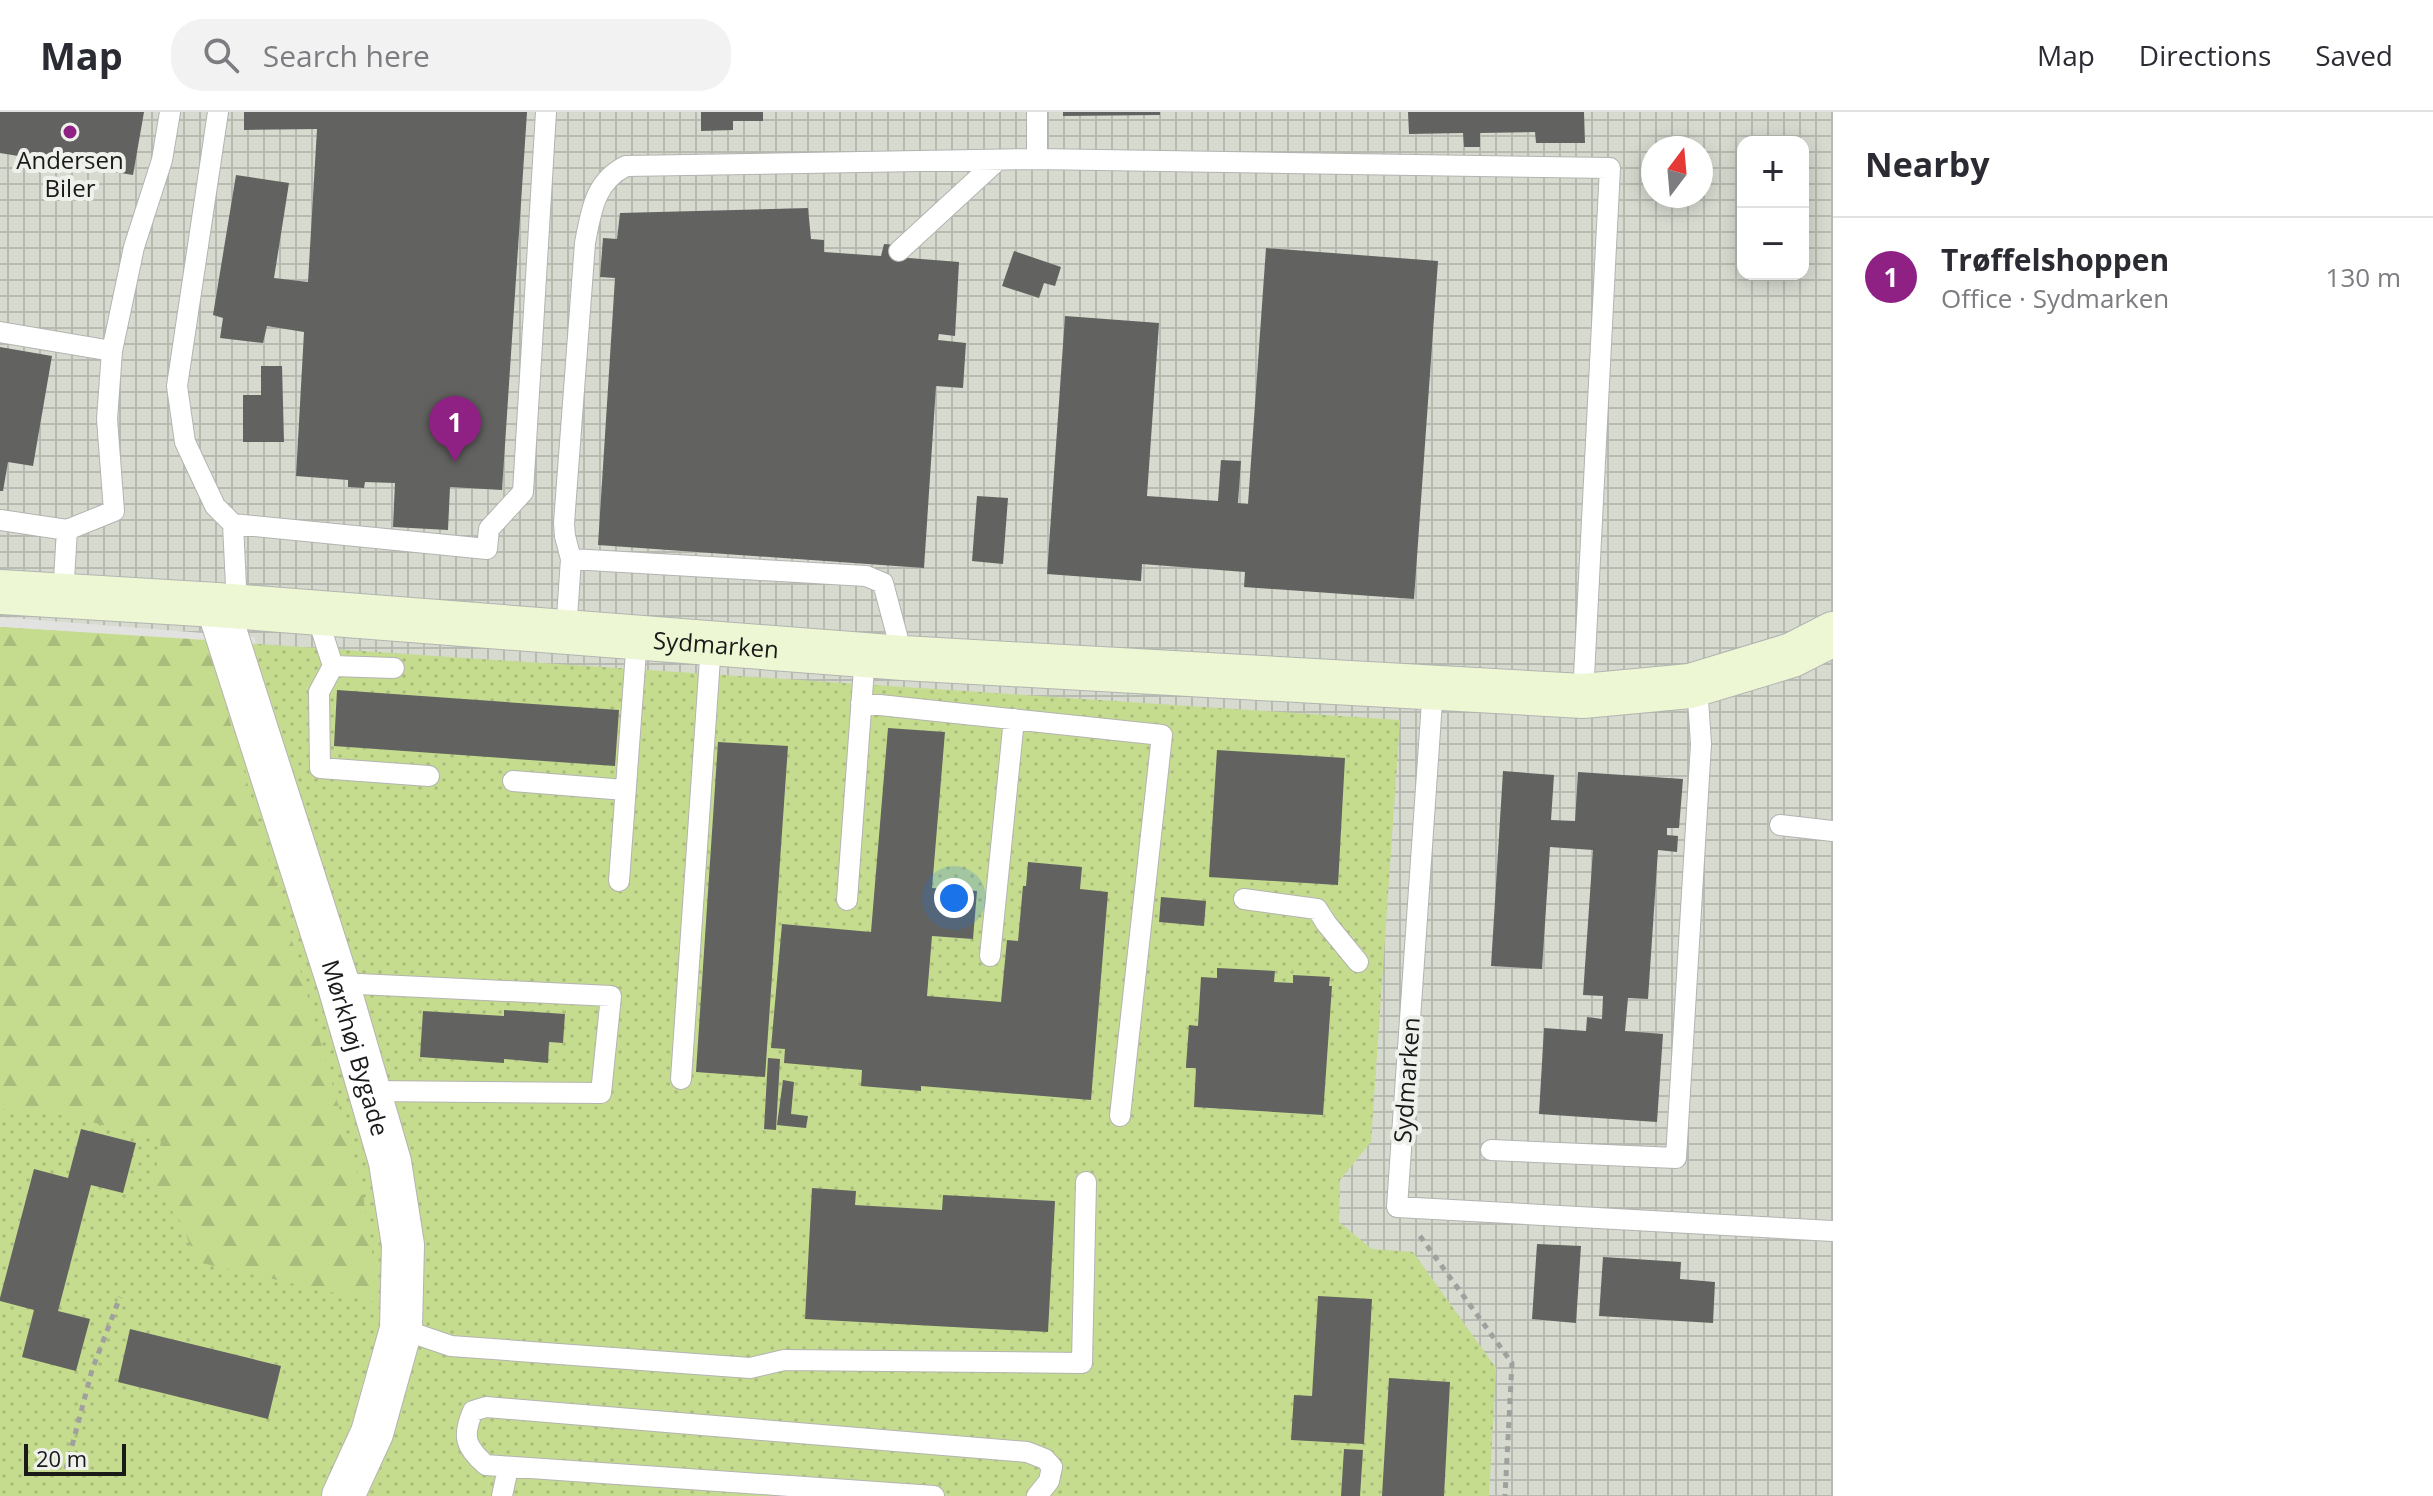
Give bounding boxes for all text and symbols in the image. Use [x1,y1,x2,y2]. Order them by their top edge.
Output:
search box [171,19,731,91]
text: Map [40,29,123,81]
icon: search [199,33,243,77]
text: Search here [263,35,430,76]
text: Map [2037,36,2095,74]
text: Directions [2139,36,2271,74]
text: Saved [2315,36,2393,74]
marker: Andersen Biler [61,123,79,141]
north arrow [1641,136,1713,208]
map controls [1737,136,1809,280]
button: + [1737,136,1809,208]
text: Nearby [1865,141,1990,187]
place label: Andersen Biler [16,143,124,204]
button: − [1737,208,1809,280]
text: Trøffelshoppen [1941,239,2169,280]
text: 1 [1884,259,1898,295]
text: 130 m [2326,259,2401,295]
text: Office · Sydmarken [1941,280,2169,316]
pin: 1 [429,396,481,462]
street label: Sydmarken [652,622,780,665]
your location [934,878,974,918]
street label: Mørkhøj Bygade [315,955,398,1139]
street label: Sydmarken [1385,1016,1427,1144]
scale bar [24,1440,126,1476]
text: 20 m [36,1443,87,1473]

